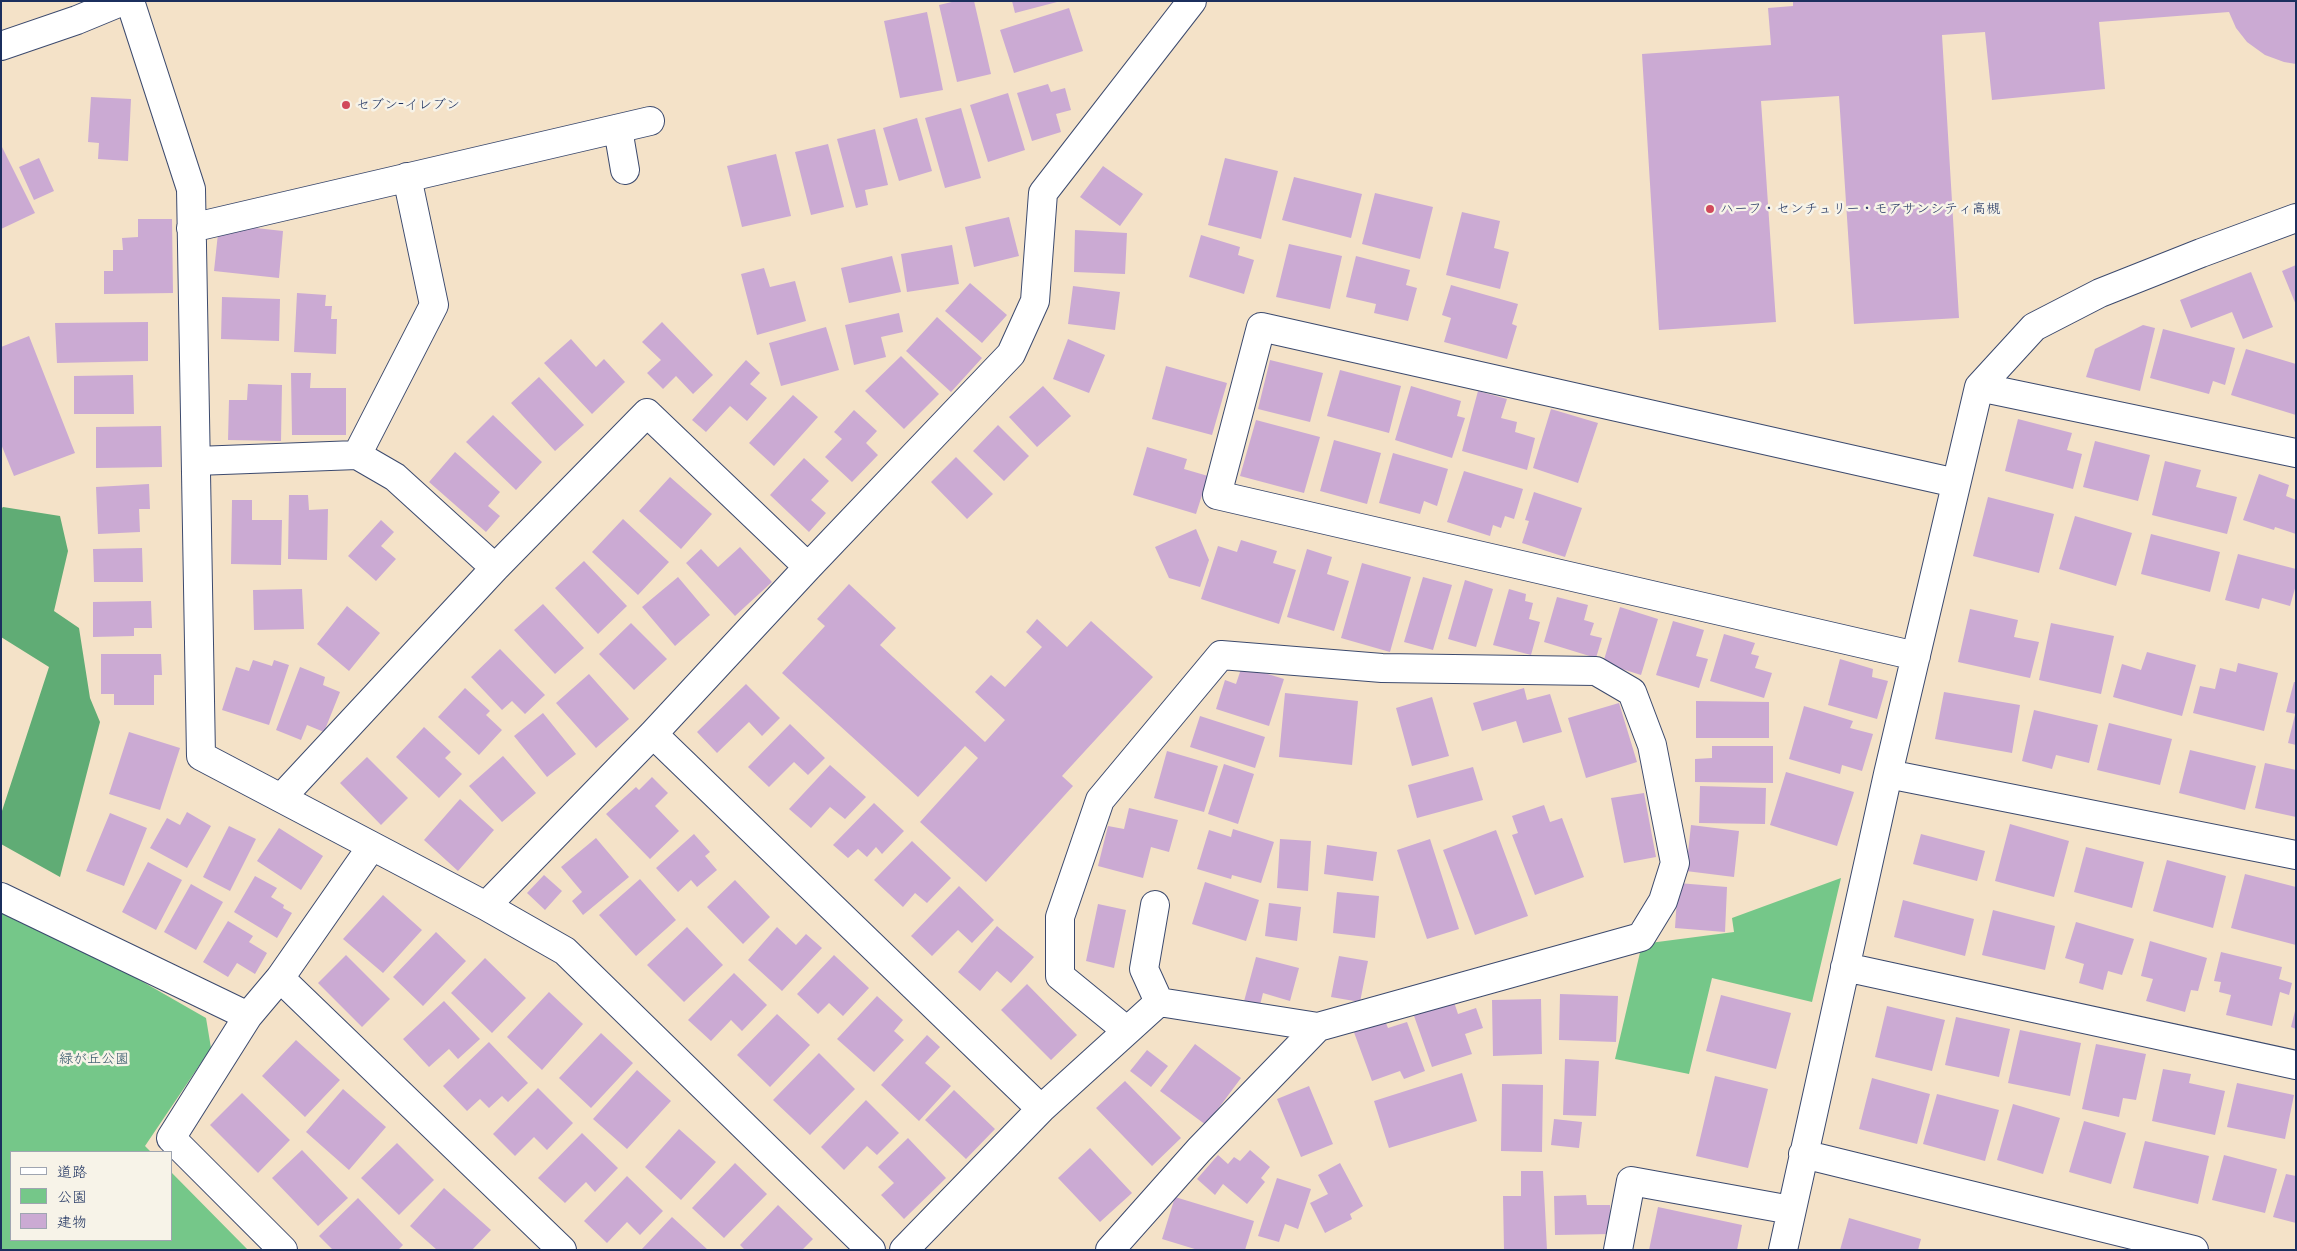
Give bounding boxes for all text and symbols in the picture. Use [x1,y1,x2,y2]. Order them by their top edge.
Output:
place label: セブン-イレブン [356,97,460,113]
marker: セブン-イレブン [340,99,352,111]
place label: ハーフ・センチュリー・モアサンシティ高槻 [1720,201,2000,217]
marker: ハーフ・センチュリー・モアサンシティ高槻 [1704,203,1716,215]
park label: 緑が丘公園 [59,1051,129,1067]
legend [10,1151,172,1241]
text: 道路 [57,1161,87,1181]
text: 公園 [57,1186,87,1206]
text: 建物 [57,1211,87,1231]

